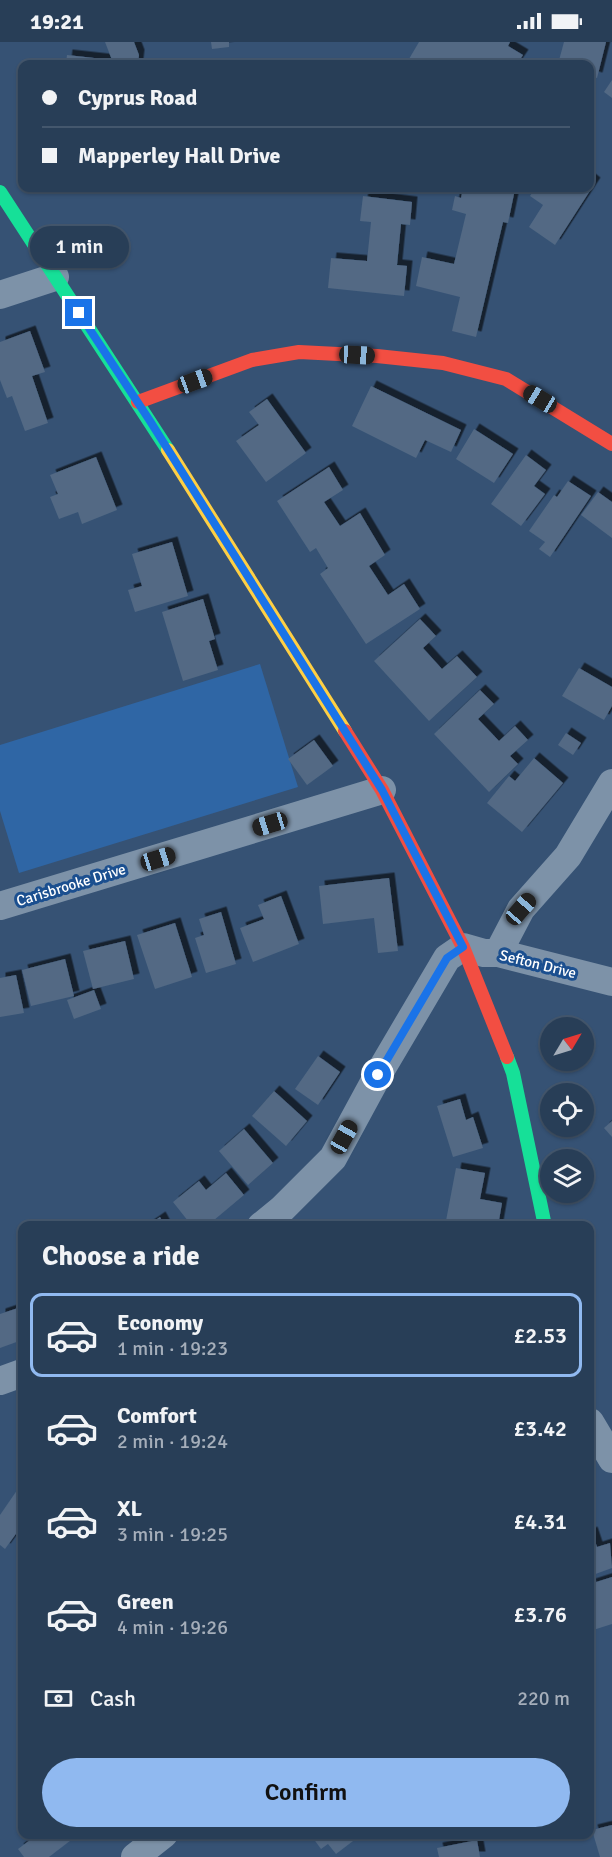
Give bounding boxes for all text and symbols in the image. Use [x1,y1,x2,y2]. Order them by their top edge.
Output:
text: 19:21 [30,8,84,35]
text: Cyprus Road [78,84,197,111]
text: Mapperley Hall Drive [78,142,280,169]
callout: 1 min [29,226,128,268]
text: 1 min [56,234,103,259]
route end [65,299,92,326]
car [339,345,375,365]
car [175,366,215,396]
car [520,382,560,416]
car [250,810,290,838]
car [138,845,178,873]
street label: Carisbrooke Drive [14,860,128,910]
car [502,890,540,928]
street label: Sefton Drive [498,946,578,982]
north arrow [540,1017,594,1071]
map controls [540,1017,594,1203]
route start [364,1061,391,1088]
button: locate [540,1083,594,1137]
car [327,1117,361,1157]
button: layers [540,1149,594,1203]
text: Choose a ride [42,1240,200,1273]
icon: car [45,1308,99,1362]
text: Economy [117,1309,203,1336]
text: £2.53 [513,1322,567,1349]
text: 1 min · 19:23 [117,1336,228,1361]
icon: car [45,1401,99,1455]
text: Comfort [117,1402,197,1429]
text: £3.42 [513,1415,567,1442]
text: 2 min · 19:24 [117,1429,228,1454]
icon: car [45,1494,99,1548]
text: XL [117,1495,142,1522]
text: £4.31 [513,1508,567,1535]
text: 3 min · 19:25 [117,1522,228,1547]
icon: car [45,1587,99,1641]
text: Green [117,1588,174,1615]
text: £3.76 [513,1601,567,1628]
text: 4 min · 19:26 [117,1615,228,1640]
icon: cash [42,1682,75,1715]
text: Cash [90,1685,136,1712]
text: 220 m [517,1686,570,1711]
button: Confirm [42,1758,570,1827]

